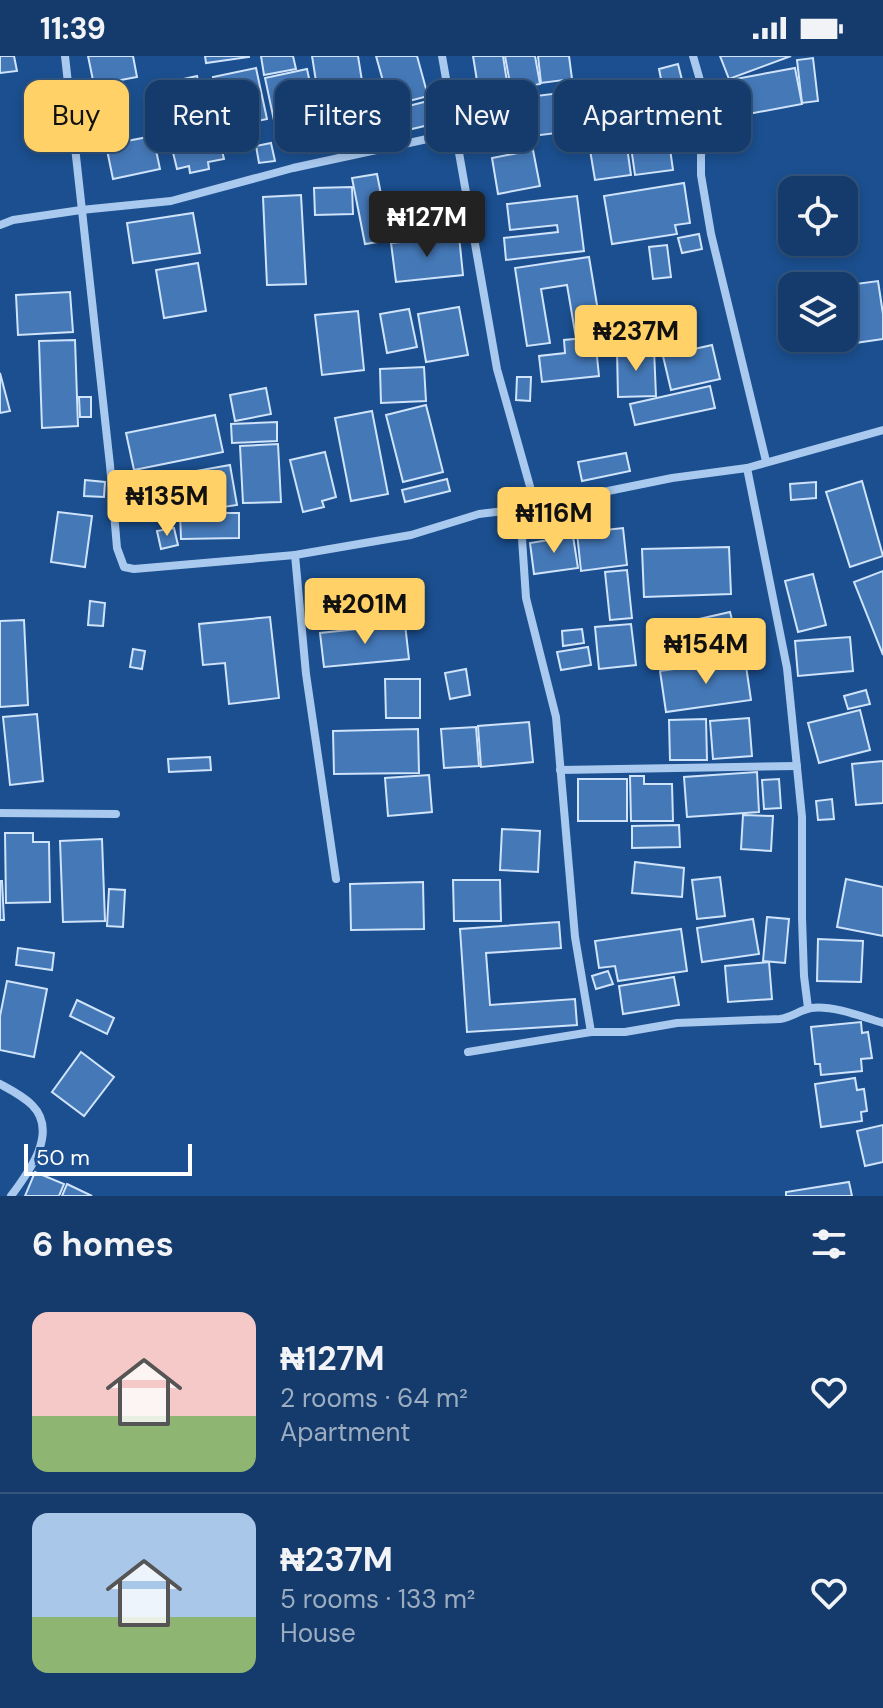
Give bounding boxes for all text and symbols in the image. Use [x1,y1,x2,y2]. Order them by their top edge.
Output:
text: 11:39 [40,9,106,48]
chip: Buy [24,80,129,152]
chip: Rent [145,80,259,152]
chip: Filters [275,80,410,152]
chip: New [426,80,538,152]
chip: Apartment [554,80,751,152]
map controls [778,176,858,352]
button: locate [778,176,858,256]
pin: ₦127M [371,191,483,259]
text: ₦127M [387,200,467,234]
button: layers [778,272,858,352]
pin: ₦237M [580,305,692,373]
text: ₦237M [593,314,679,348]
pin: ₦135M [111,470,223,538]
text: ₦135M [125,479,209,513]
pin: ₦116M [498,487,610,555]
text: ₦116M [515,496,593,530]
pin: ₦201M [309,578,421,646]
text: ₦201M [323,587,407,621]
pin: ₦154M [650,618,762,686]
text: ₦154M [664,627,748,661]
scale bar [24,1140,192,1176]
text: 50 m [36,1143,90,1172]
text: 6 homes [32,1222,174,1267]
icon: filters [807,1222,851,1266]
text: ₦127M [280,1336,385,1381]
icon: home [96,1344,192,1440]
icon: heart [807,1370,851,1414]
text: 2 rooms · 64 m² [280,1381,468,1415]
text: Apartment [280,1415,411,1449]
text: ₦237M [280,1537,393,1582]
icon: home [96,1545,192,1641]
icon: heart [807,1571,851,1615]
text: 5 rooms · 133 m² [280,1582,475,1616]
text: House [280,1616,356,1650]

